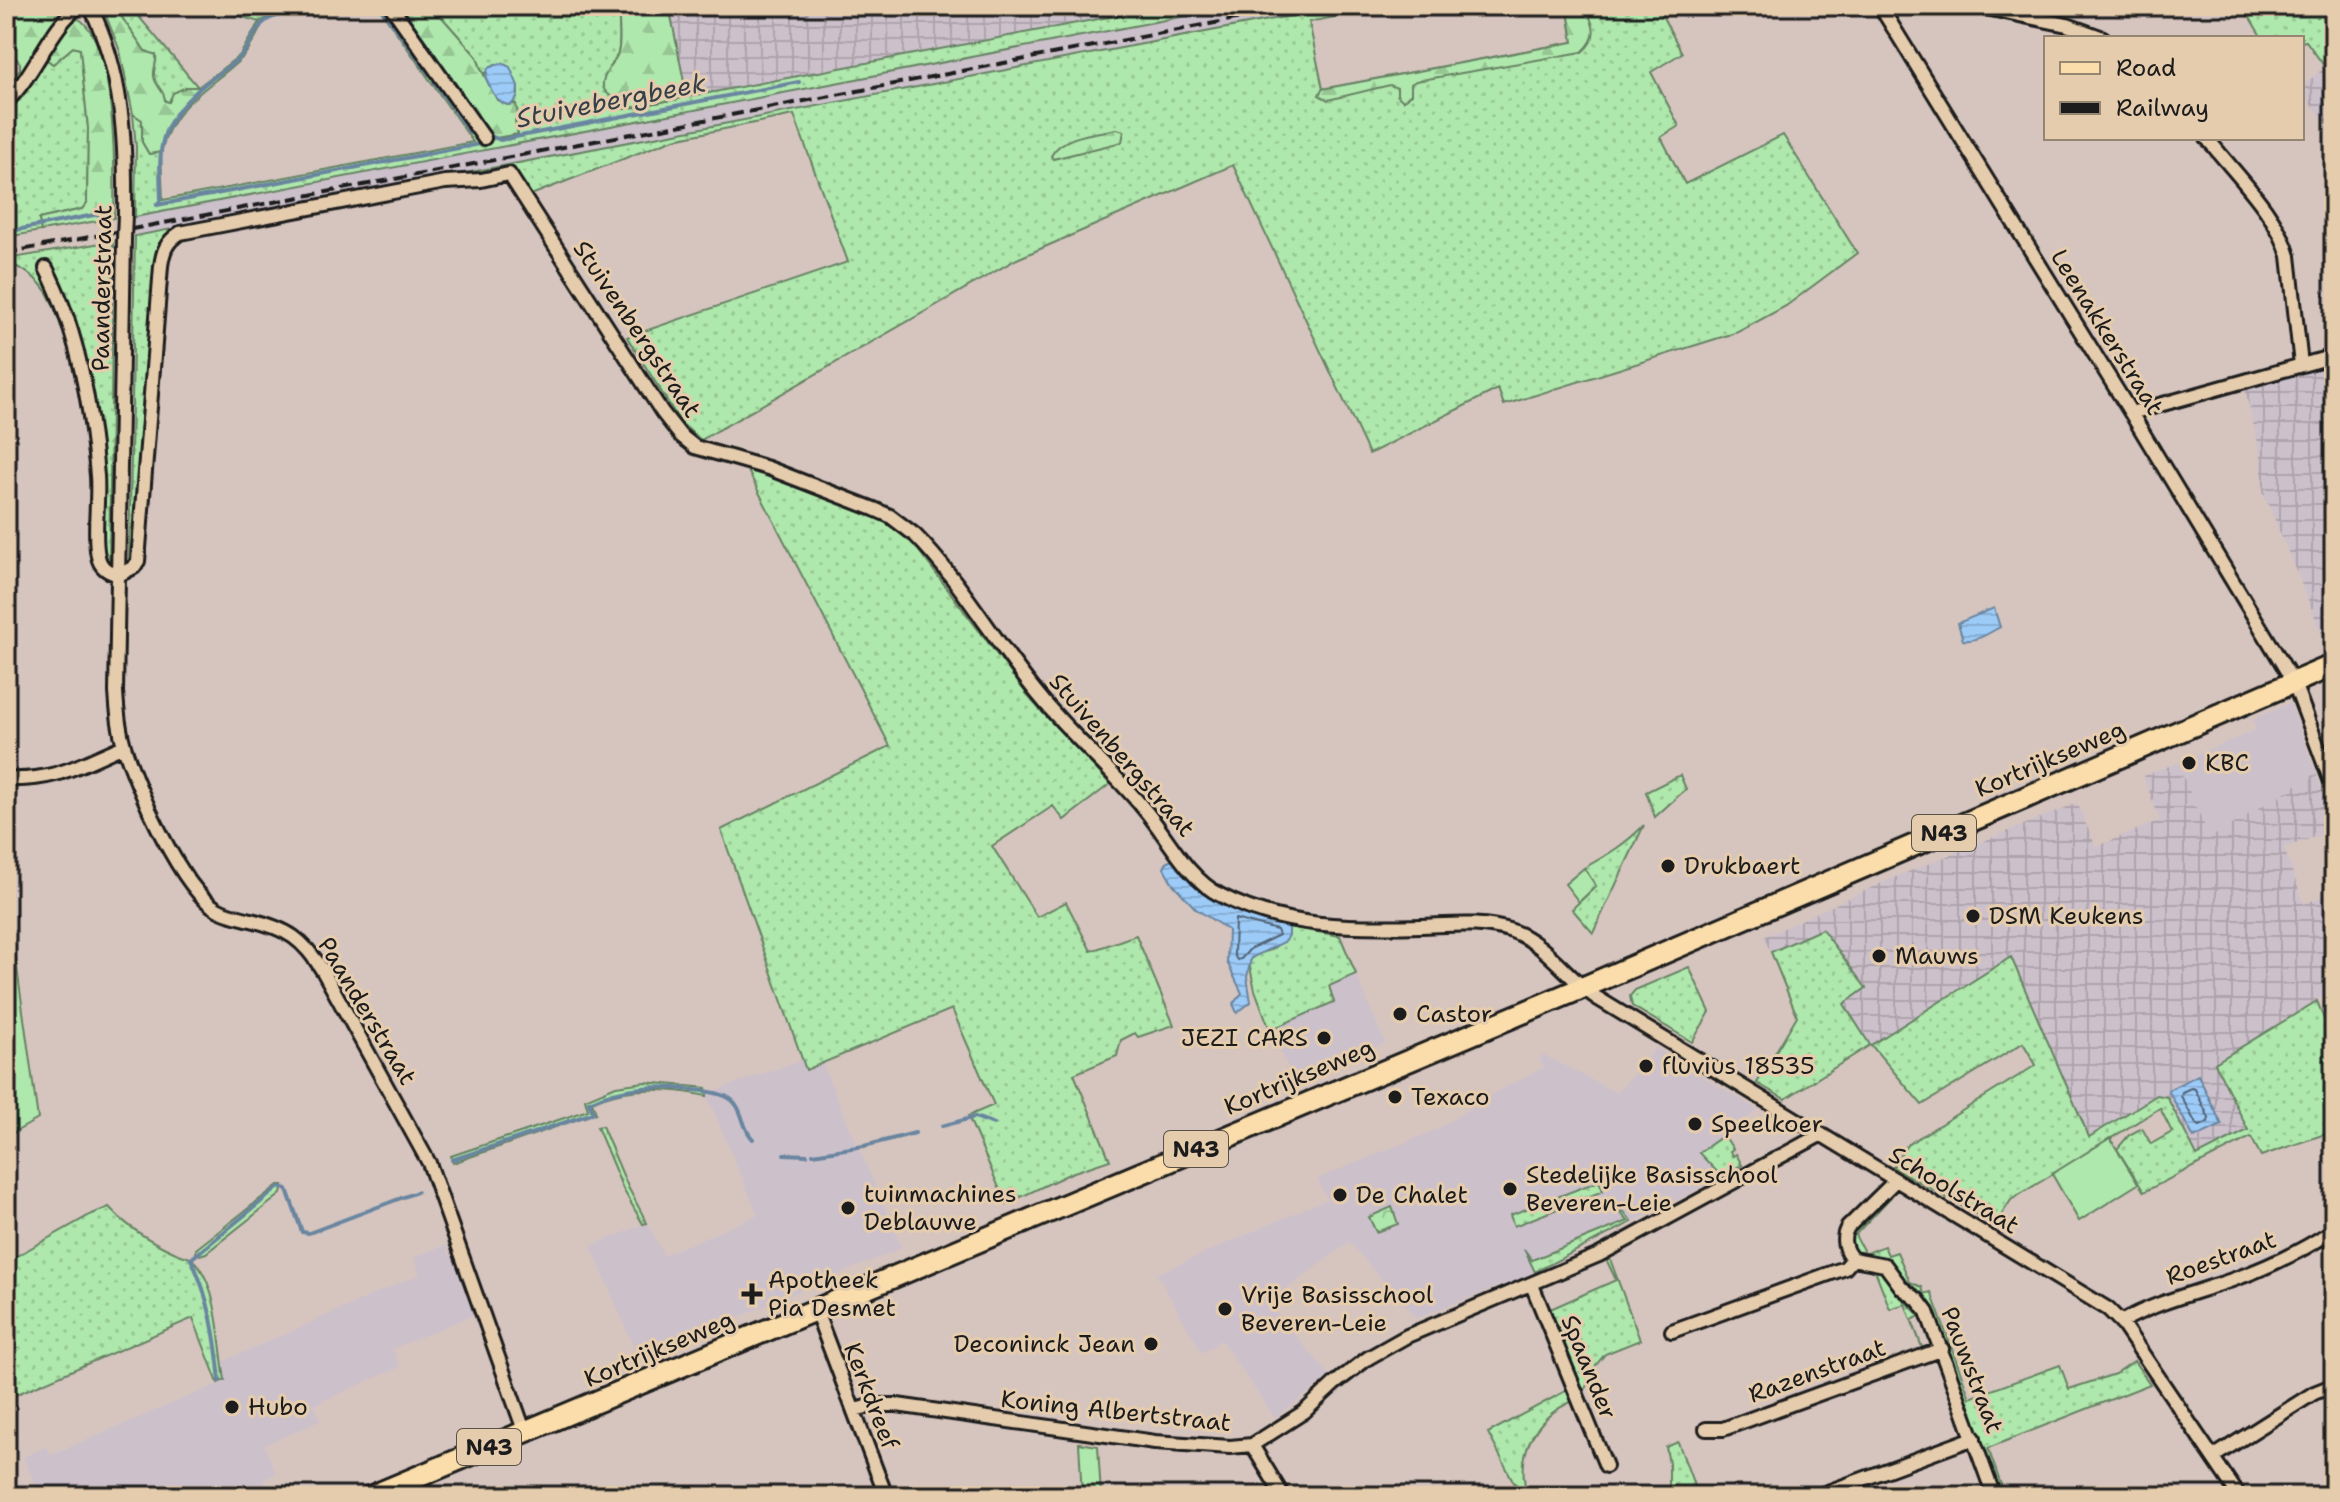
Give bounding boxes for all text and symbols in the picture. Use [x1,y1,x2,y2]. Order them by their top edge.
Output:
legend [2044,36,2304,140]
text: Road [2116,52,2176,84]
water label: Stuivebergbeek [513,64,709,136]
text: Railway [2116,92,2209,124]
street label: Paanderstraat [85,204,119,372]
street label: Stuivenbergstraat [566,234,708,424]
street label: Leenakkerstraat [2043,243,2171,421]
street label: Stuivenbergstraat [1042,666,1202,844]
street label: Kortrijkseweg [1970,713,2130,805]
place label: KBC [2205,747,2249,779]
marker: KBC [2180,754,2198,772]
road number: N43 [1912,815,1976,851]
place label: Drukbaert [1684,850,1801,882]
marker: Drukbaert [1659,857,1677,875]
place label: DSM Keukens [1989,900,2144,932]
marker: DSM Keukens [1964,907,1982,925]
street label: Paanderstraat [310,931,424,1091]
place label: Mauws [1895,940,1979,972]
marker: Mauws [1870,947,1888,965]
place label: Castor [1416,998,1492,1030]
marker: Castor [1391,1005,1409,1023]
place label: JEZI CARS [1181,1022,1308,1054]
marker: JEZI CARS [1315,1029,1333,1047]
street label: Kortrijkseweg [1219,1031,1379,1123]
place label: fluvius 18535 [1662,1050,1815,1082]
marker: fluvius 18535 [1637,1057,1655,1075]
place label: Texaco [1411,1081,1490,1113]
marker: Texaco [1386,1088,1404,1106]
place label: Speelkoer [1711,1108,1823,1140]
marker: Speelkoer [1686,1115,1704,1133]
road number: N43 [1164,1131,1228,1167]
street label: Schoolstraat [1883,1138,2025,1242]
place label: Stedelijke Basisschool Beveren-Leie [1526,1159,1778,1219]
place label: tuinmachines Deblauwe [864,1178,1017,1238]
place label: De Chalet [1356,1179,1468,1211]
marker: Stedelijke Basisschool Beveren-Leie [1501,1180,1519,1198]
marker: De Chalet [1331,1186,1349,1204]
marker: tuinmachines Deblauwe [839,1199,857,1217]
street label: Roestraat [2162,1223,2280,1293]
place label: Apotheek Pia Desmet [768,1264,896,1324]
place label: Vrije Basisschool Beveren-Leie [1241,1279,1434,1339]
marker: Apotheek Pia Desmet [743,1285,761,1303]
marker: Vrije Basisschool Beveren-Leie [1216,1300,1234,1318]
street label: Pauwstraat [1933,1302,2011,1438]
street label: Kortrijkseweg [579,1303,739,1395]
street label: Spaander [1554,1310,1624,1424]
place label: Deconinck Jean [954,1328,1135,1360]
street label: Razenstraat [1744,1331,1890,1411]
marker: Deconinck Jean [1142,1335,1160,1353]
street label: Kerkdreef [836,1338,906,1455]
street label: Koning Albertstraat [999,1383,1233,1439]
place label: Hubo [248,1391,308,1423]
marker: Hubo [223,1398,241,1416]
road number: N43 [457,1429,521,1465]

